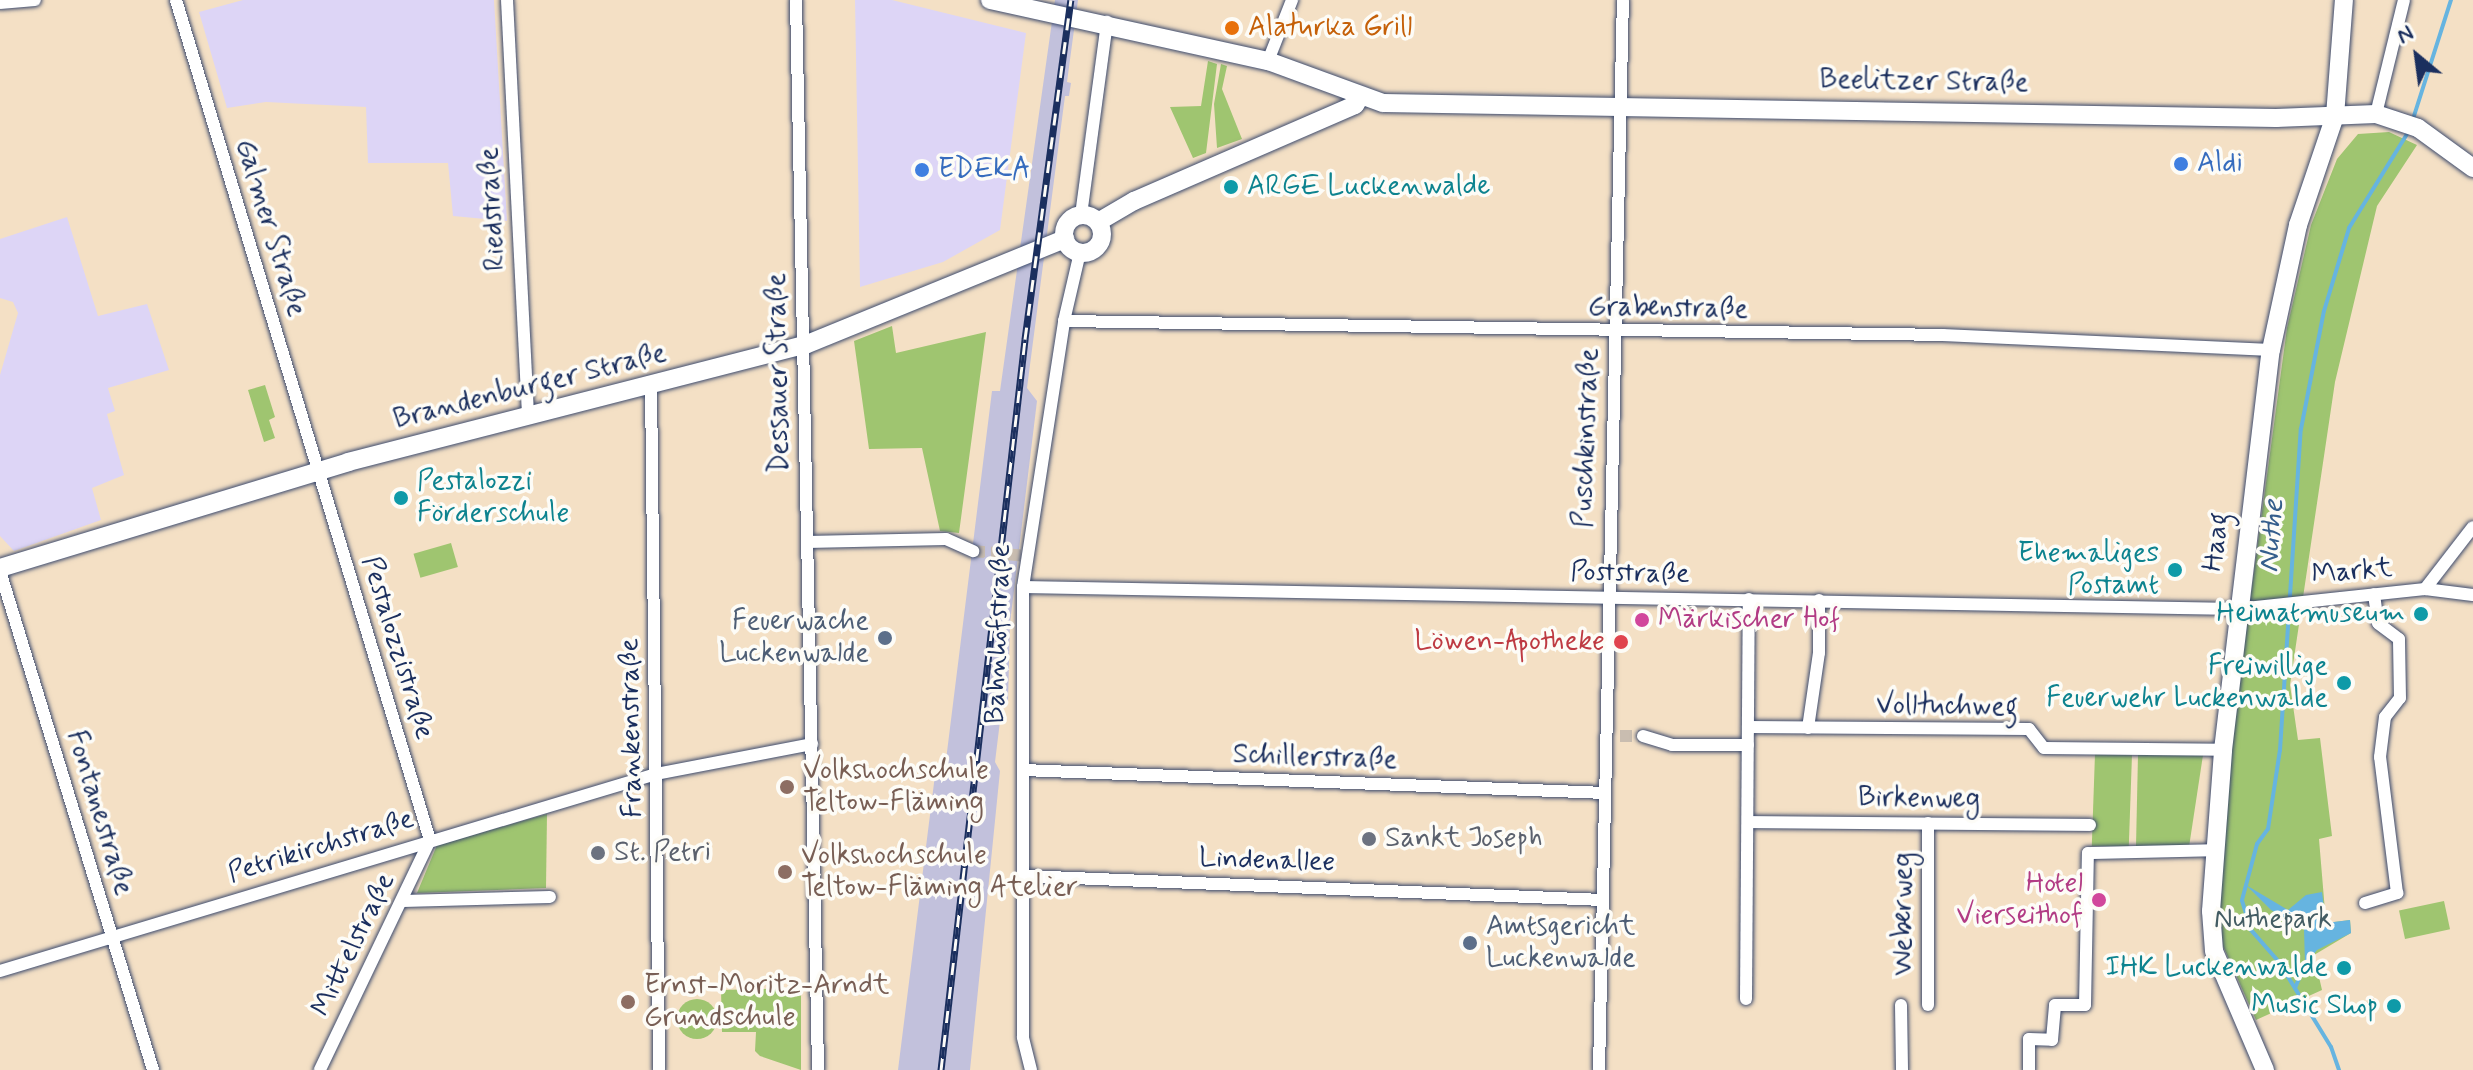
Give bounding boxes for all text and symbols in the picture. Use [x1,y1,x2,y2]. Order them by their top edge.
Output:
place label: Alaturka Grill [1248,11,1412,45]
north arrow [2377,16,2457,96]
marker: Alaturka Grill [1223,19,1241,37]
text: N [2392,19,2419,51]
street label: Beelitzer Straße [1819,63,2029,101]
street label: Galmer Straße [227,135,313,321]
street label: Riedstraße [473,146,513,272]
place label: Aldi [2197,147,2243,181]
place label: EDEKA [938,153,1031,187]
marker: Aldi [2172,155,2190,173]
marker: EDEKA [913,161,931,179]
place label: ARGE Luckenwalde [1247,170,1477,204]
marker: ARGE Luckenwalde [1222,178,1240,196]
street label: Dessauer Straße [760,273,798,473]
street label: Grabenstraße [1588,291,1748,327]
street label: Brandenburger Straße [390,337,670,437]
street label: Puschkinstraße [1567,348,1607,528]
place label: Pestalozzi Förderschule [417,465,569,531]
marker: Pestalozzi Förderschule [392,489,410,507]
water label: Nuthe [2251,498,2293,574]
street label: Haag [2197,510,2237,574]
place label: Ehemaliges Postamt [2018,537,2159,603]
street label: Bahnhofstraße [979,543,1019,725]
street label: Pestalozzistraße [353,552,441,744]
street label: Markt [2310,552,2394,592]
street label: Poststraße [1570,556,1690,592]
marker: Ehemaliges Postamt [2166,561,2184,579]
place label: Heimatmuseum [2217,597,2405,631]
place label: Märkischer Hof [1658,603,1845,637]
place label: Feuerwache Luckenwalde [719,605,869,671]
marker: Heimatmuseum [2412,605,2430,623]
marker: Märkischer Hof [1633,611,1651,629]
place label: Löwen-Apotheke [1415,625,1605,659]
marker: Feuerwache Luckenwalde [876,629,894,647]
marker: Löwen-Apotheke [1612,633,1630,651]
street label: Frankenstraße [614,638,650,818]
place label: Freiwillige Feuerwehr Luckenwalde [2051,650,2328,716]
marker: Freiwillige Feuerwehr Luckenwalde [2335,674,2353,692]
street label: Volltuchweg [1876,689,2018,725]
street label: Fontanestraße [58,727,140,899]
street label: Schillerstraße [1232,738,1398,778]
place label: Volkshochschule Teltow-Fläming [803,754,989,820]
marker: Volkshochschule Teltow-Fläming [778,778,796,796]
street label: Birkenweg [1858,781,1980,817]
street label: Petrikirchstraße [224,803,418,891]
place label: Sankt Joseph [1385,822,1546,856]
marker: Sankt Joseph [1360,830,1378,848]
place label: St. Petri [614,836,711,870]
place label: Volkshochschule Teltow-Fläming Atelier [801,839,1079,905]
street label: Lindenallee [1198,842,1336,880]
marker: St. Petri [589,844,607,862]
street label: Weberweg [1887,852,1921,976]
marker: Volkshochschule Teltow-Fläming Atelier [776,863,794,881]
place label: Hotel Vierseithof [1956,867,2083,933]
street label: Mittelstraße [305,868,403,1022]
marker: Hotel Vierseithof [2090,891,2108,909]
park label: Nuthepark [2214,903,2332,937]
place label: Amtsgericht Luckenwalde [1486,910,1636,976]
marker: Amtsgericht Luckenwalde [1461,934,1479,952]
place label: IHK Luckenwalde [2119,951,2328,985]
marker: IHK Luckenwalde [2335,959,2353,977]
place label: Ernst-Moritz-Arndt Grundschule [644,969,889,1035]
place label: Music Shop [2251,989,2378,1023]
marker: Ernst-Moritz-Arndt Grundschule [619,993,637,1011]
marker: Music Shop [2385,997,2403,1015]

